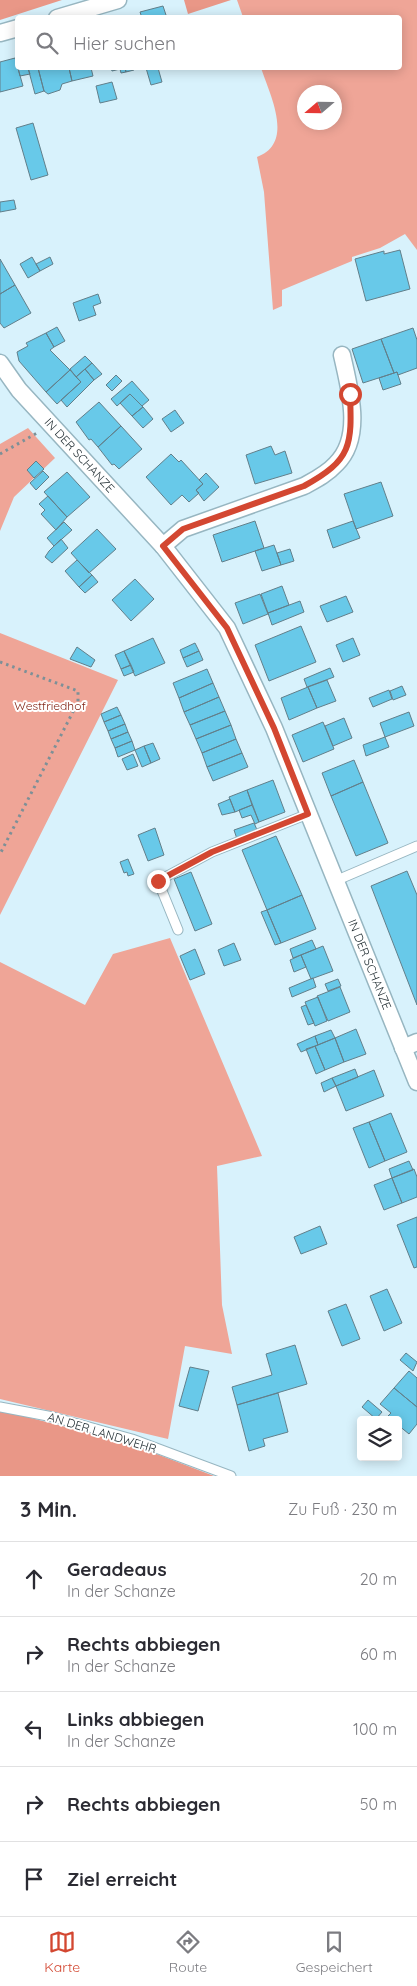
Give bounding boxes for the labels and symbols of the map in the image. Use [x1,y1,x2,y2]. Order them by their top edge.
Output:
north arrow [297,85,342,130]
route start [339,383,362,406]
street label: IN DER SCHANZE [42,415,118,496]
park label: Westfriedhof [14,698,86,713]
route end [147,870,170,893]
street label: IN DER SCHANZE [345,917,395,1012]
street label: AN DER LANDWEHR [46,1409,158,1456]

